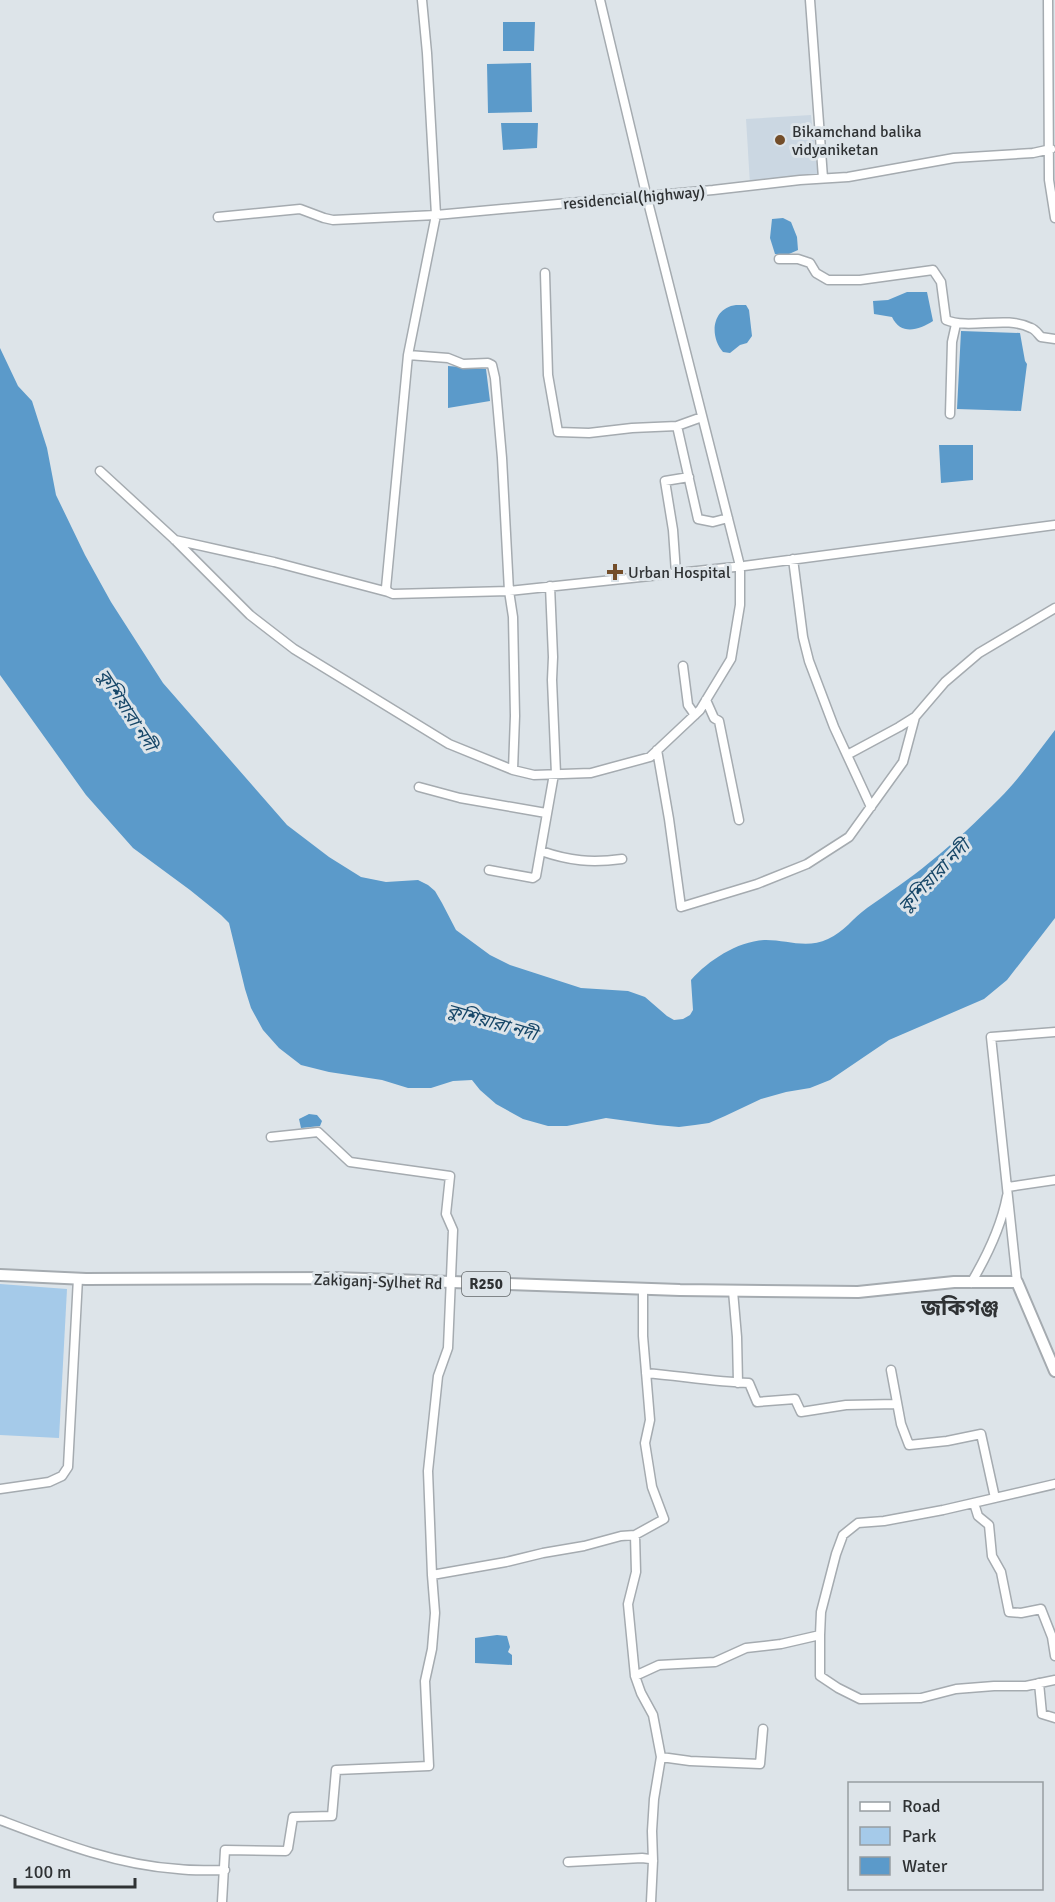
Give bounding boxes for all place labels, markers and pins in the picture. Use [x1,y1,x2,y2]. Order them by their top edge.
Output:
place label: Bikamchand balika vidyaniketan [792,122,922,160]
marker: Bikamchand balika vidyaniketan [773,133,787,147]
marker: Urban Hospital [606,563,624,581]
place label: Urban Hospital [628,563,731,583]

